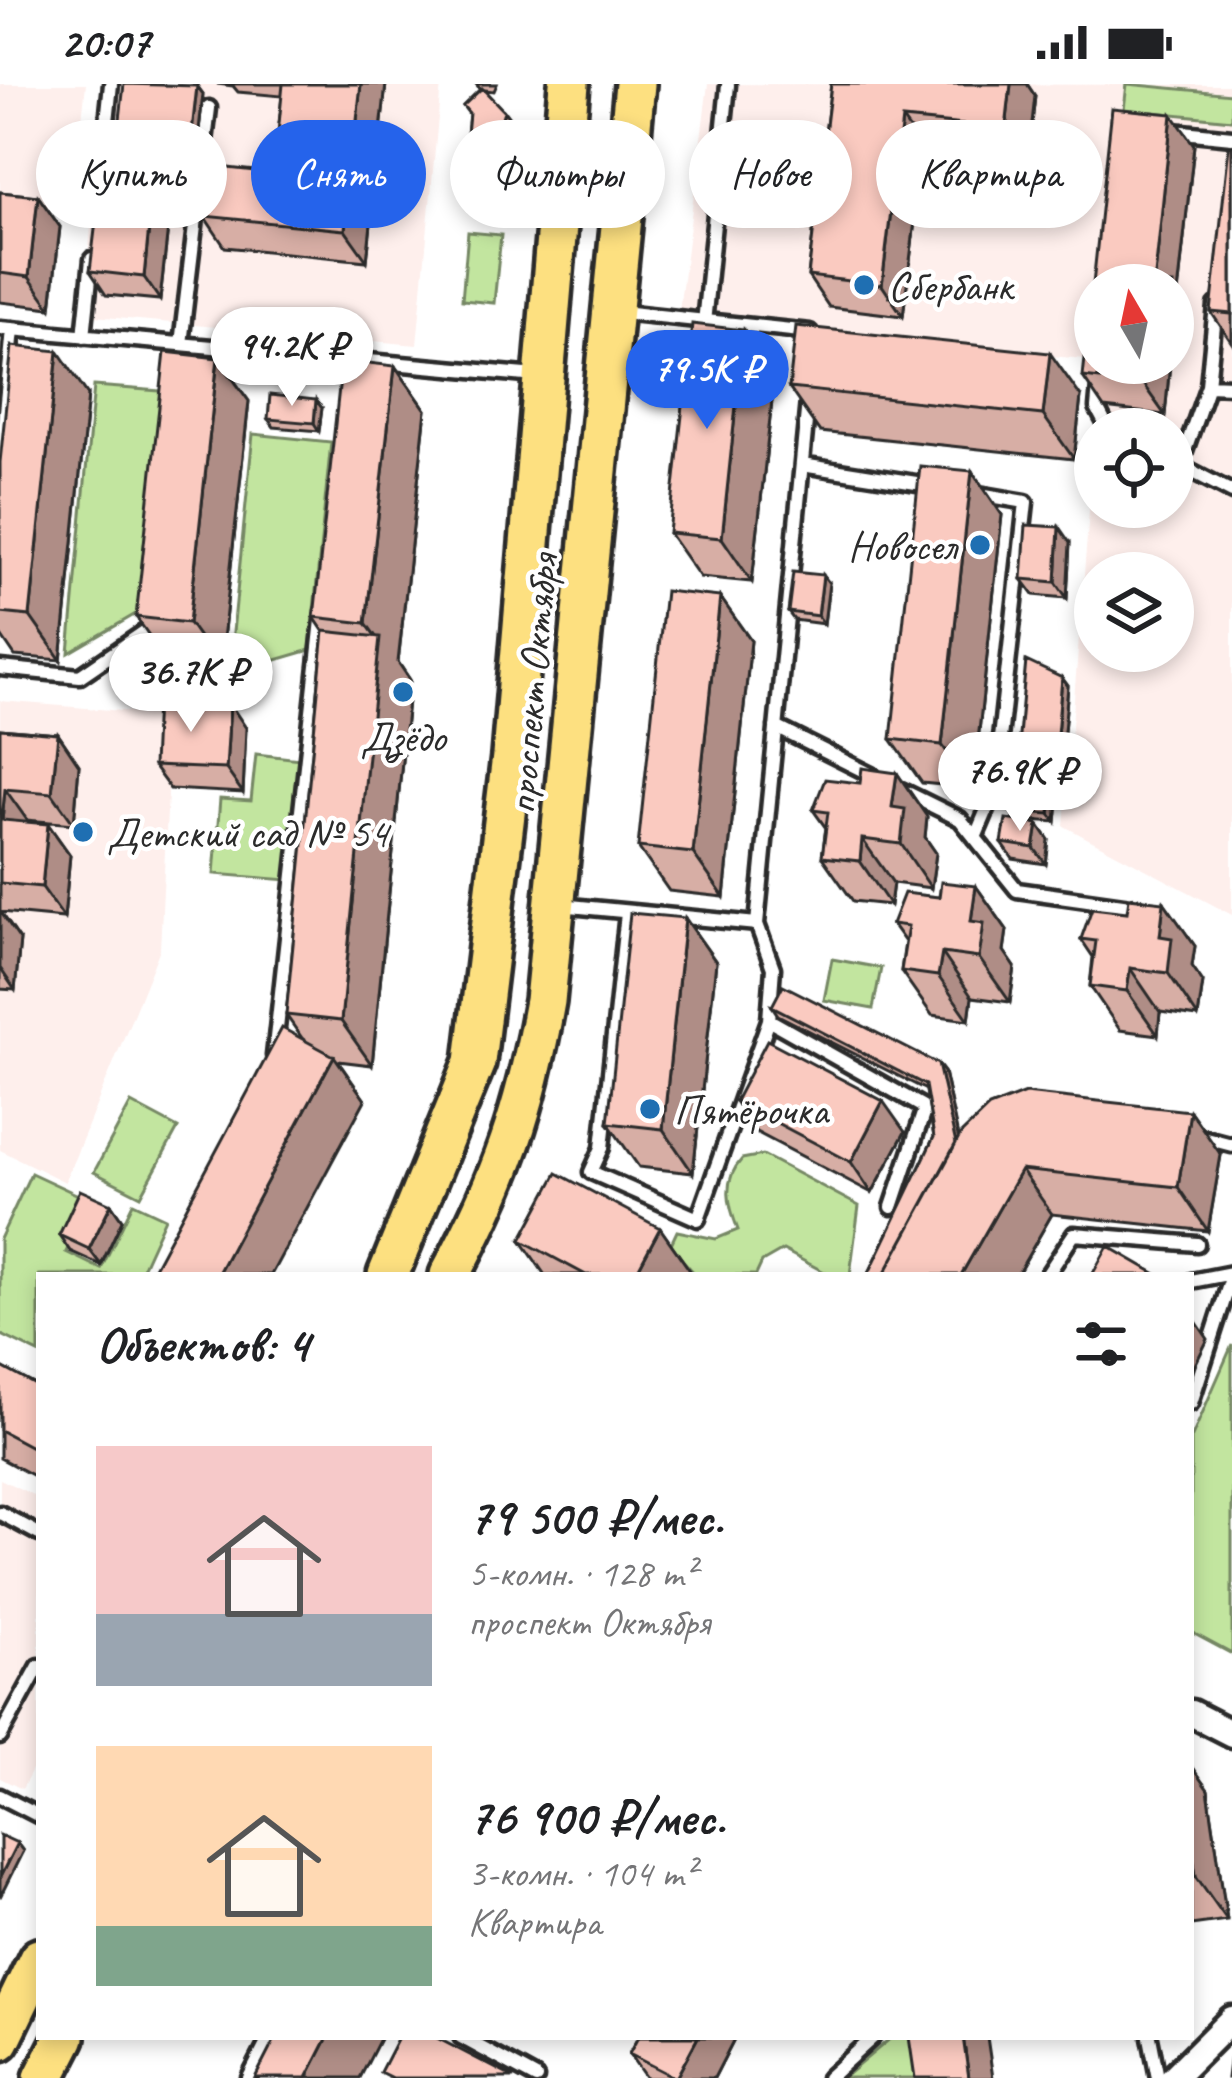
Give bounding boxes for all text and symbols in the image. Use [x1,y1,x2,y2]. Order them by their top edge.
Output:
text: 20:07 [60,14,150,71]
chip: Купить [36,120,227,228]
chip: Снять [251,120,426,228]
chip: Фильтры [450,120,665,228]
chip: Новое [689,120,852,228]
chip: Квартира [876,120,1103,228]
place label: Сбербанк [888,260,1016,313]
north arrow [1074,264,1194,384]
map controls [1074,264,1194,672]
marker: Сбербанк [851,272,877,298]
pin: 94.2K ₽ [181,307,403,409]
text: 94.2K ₽ [237,321,347,370]
pin: 79.5K ₽ [596,330,818,432]
text: 79.5K ₽ [653,344,761,393]
button: locate [1074,408,1194,528]
place label: Новосел [848,520,959,573]
marker: Новосел [967,532,993,558]
street label: проспект Октября [495,549,570,816]
button: layers [1074,552,1194,672]
pin: 36.7K ₽ [80,633,302,735]
text: 36.7K ₽ [136,647,246,696]
marker: Дзёдо [390,679,416,705]
place label: Дзёдо [360,711,448,764]
pin: 76.9K ₽ [909,732,1131,834]
text: 76.9K ₽ [965,746,1075,795]
place label: Детский сад № 54 [107,807,392,860]
marker: Детский сад № 54 [70,819,96,845]
place label: Пятёрочка [674,1084,831,1137]
marker: Пятёрочка [637,1096,663,1122]
icon: filters [1068,1311,1134,1377]
text: Объектов: 4 [96,1312,309,1376]
text: 79 500 ₽/мес. [468,1485,723,1549]
icon: home [192,1494,336,1638]
text: 5-комн. · 128 m² [468,1549,696,1598]
text: проспект Октября [468,1598,710,1647]
text: 76 900 ₽/мес. [468,1785,725,1849]
icon: home [192,1794,336,1938]
text: 3-комн. · 104 m² [468,1849,696,1898]
text: Квартира [468,1898,601,1947]

